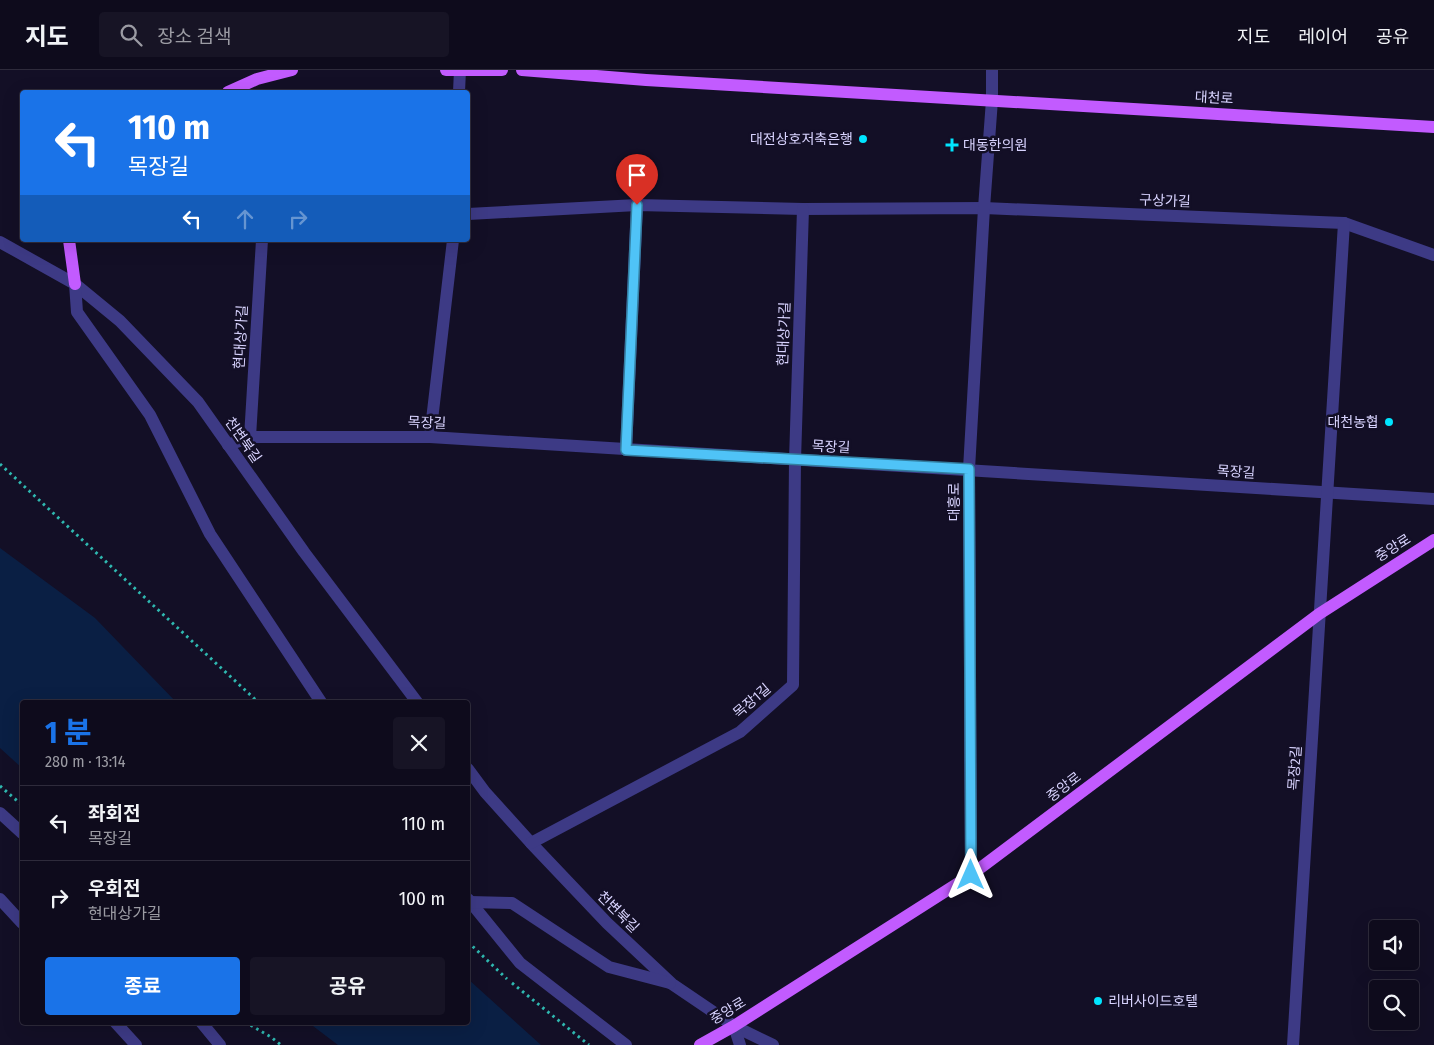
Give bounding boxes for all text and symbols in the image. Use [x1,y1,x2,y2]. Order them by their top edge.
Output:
search box [99,12,449,57]
icon: search [117,21,145,49]
text: 지도 [25,23,69,51]
text: 장소 검색 [157,25,232,48]
text: 지도 [1237,26,1270,48]
text: 레이어 [1298,26,1348,48]
text: 공유 [1376,26,1409,48]
street label: 대천로 [1194,89,1234,108]
text: 110 m [128,106,210,148]
icon: left [45,110,110,175]
place label: 대전상호저축은행 [750,131,853,148]
marker: 대전상호저축은행 [857,133,869,145]
place label: 대동한의원 [963,137,1027,154]
marker: 대동한의원 [945,138,959,152]
text: 목장길 [128,153,189,180]
pin [616,154,658,205]
icon: arrive [623,161,651,189]
street label: 구상가길 [1139,192,1191,210]
icon: left [178,205,206,233]
icon: ahead [231,205,259,233]
icon: right [284,205,312,233]
street label: 현대상가길 [774,302,794,366]
street label: 현대상가길 [231,304,251,370]
street label: 천변북길 [221,414,265,466]
street label: 목장길 [407,414,447,432]
place label: 대천농협 [1327,414,1379,431]
marker: 대천농협 [1383,416,1395,428]
street label: 목장길 [811,438,851,456]
street label: 목장길 [1216,462,1256,482]
street label: 대흥로 [946,483,963,521]
street label: 중앙로 [1372,530,1414,565]
street label: 목장1길 [730,680,774,722]
text: 1 분 [45,715,92,751]
button: close [393,717,445,769]
street label: 목장2길 [1285,745,1305,791]
text: 280 m · 13:14 [45,752,126,771]
street label: 중앙로 [1043,769,1085,805]
text: 좌회전 [88,802,140,825]
icon: left [45,809,73,837]
text: 110 m [401,812,445,835]
text: 목장길 [88,829,132,848]
position arrow [944,848,996,900]
text: 우회전 [88,877,140,900]
icon: right [45,884,73,912]
text: 100 m [399,887,445,910]
street label: 천변북길 [594,888,642,936]
text: 현대상가길 [88,904,162,923]
map controls [1369,920,1419,1030]
button: sound [1369,920,1419,970]
button: 종료 [45,957,240,1015]
button: 공유 [250,957,445,1015]
button: search [1369,980,1419,1030]
place label: 리버사이드호텔 [1108,993,1198,1010]
street label: 중앙로 [707,994,749,1028]
marker: 리버사이드호텔 [1092,995,1104,1007]

